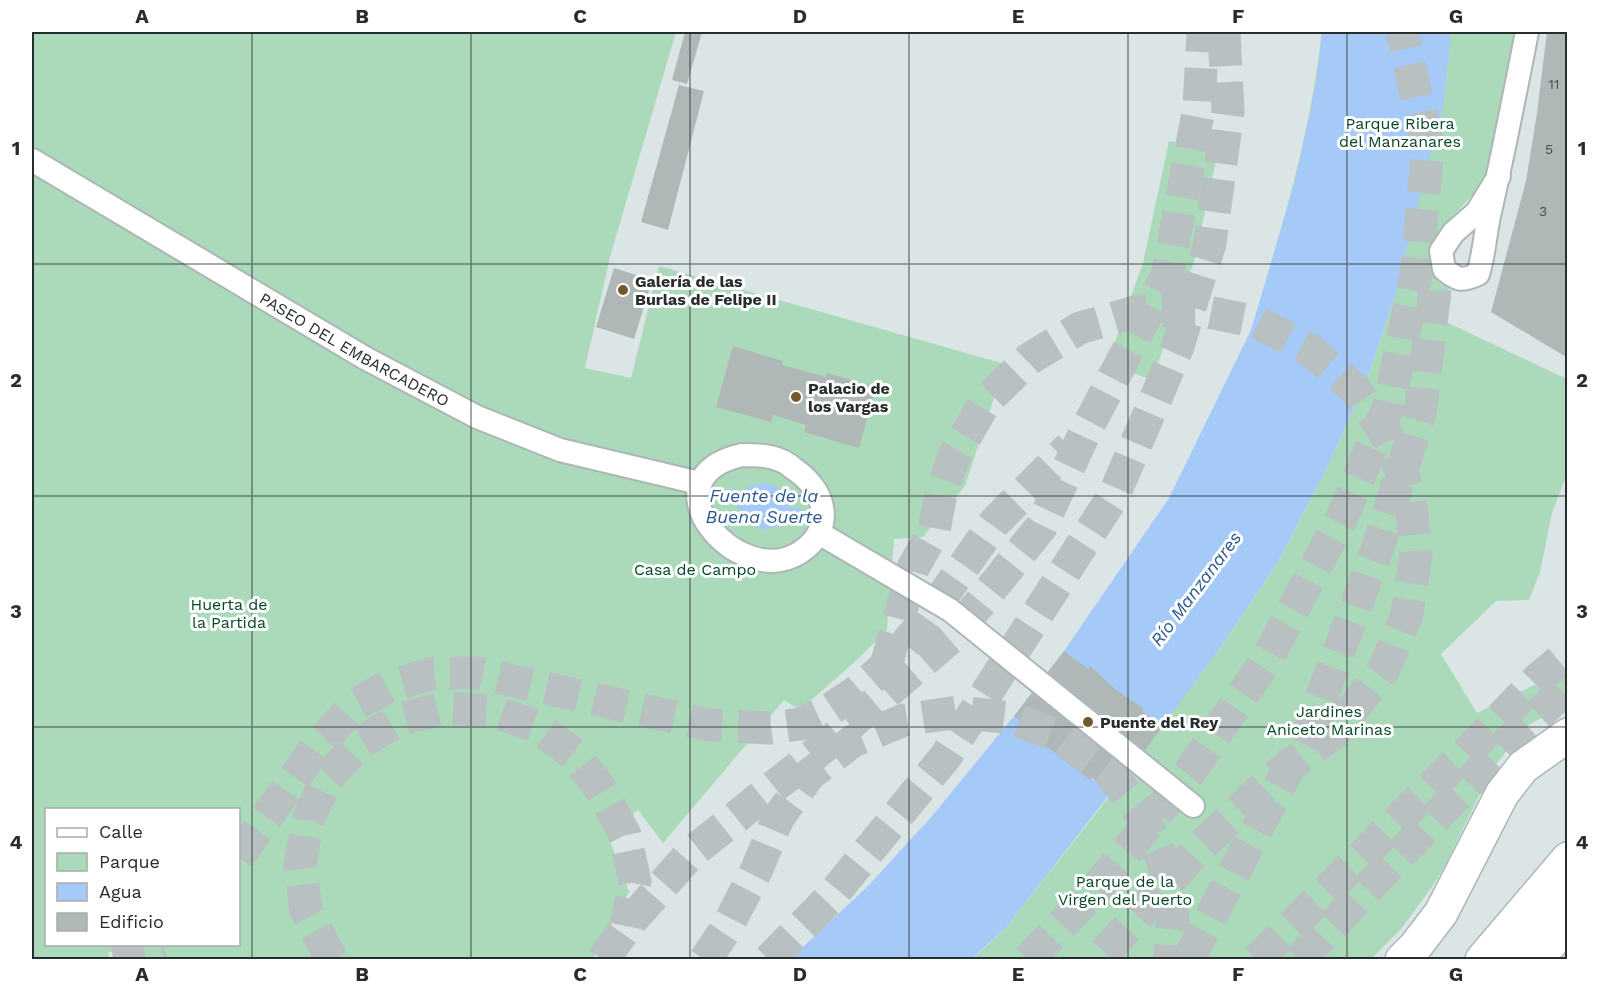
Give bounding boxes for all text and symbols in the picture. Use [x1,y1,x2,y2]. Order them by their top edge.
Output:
text: A [135,4,149,28]
text: B [355,4,369,28]
text: C [573,4,587,28]
text: D [793,4,807,28]
text: E [1012,4,1024,28]
text: F [1232,4,1244,28]
text: G [1449,4,1463,28]
house number: 11 [1549,76,1559,92]
park label: Parque Ribera del Manzanares [1339,114,1461,151]
text: 1 [12,136,20,160]
text: 1 [1578,136,1586,160]
house number: 5 [1545,141,1553,157]
house number: 3 [1539,203,1547,219]
place label: Galería de las Burlas de Felipe II [635,272,777,309]
marker: Galería de las Burlas de Felipe II [616,283,630,297]
street label: PASEO DEL EMBARCADERO [256,289,452,411]
text: 2 [10,368,22,392]
text: 2 [1576,368,1588,392]
place label: Palacio de los Vargas [808,379,890,416]
marker: Palacio de los Vargas [789,390,803,404]
water label: Fuente de la Buena Suerte [706,485,822,527]
water label: Río Manzanares [1146,527,1245,650]
park label: Casa de Campo [634,560,756,579]
park label: Huerta de la Partida [191,595,267,632]
text: 3 [10,599,22,623]
text: 3 [1576,599,1588,623]
park label: Jardines Aniceto Marinas [1266,702,1392,739]
place label: Puente del Rey [1100,713,1219,732]
marker: Puente del Rey [1081,715,1095,729]
legend [45,808,240,946]
text: Calle [99,821,143,842]
text: 4 [10,830,23,854]
text: 4 [1576,830,1589,854]
text: Parque [99,851,160,872]
park label: Parque de la Virgen del Puerto [1058,872,1192,909]
text: Agua [99,881,142,902]
text: Edificio [99,911,164,932]
text: A [135,962,149,986]
text: B [355,962,369,986]
text: C [573,962,587,986]
text: D [793,962,807,986]
text: E [1012,962,1024,986]
text: F [1232,962,1244,986]
text: G [1449,962,1463,986]

